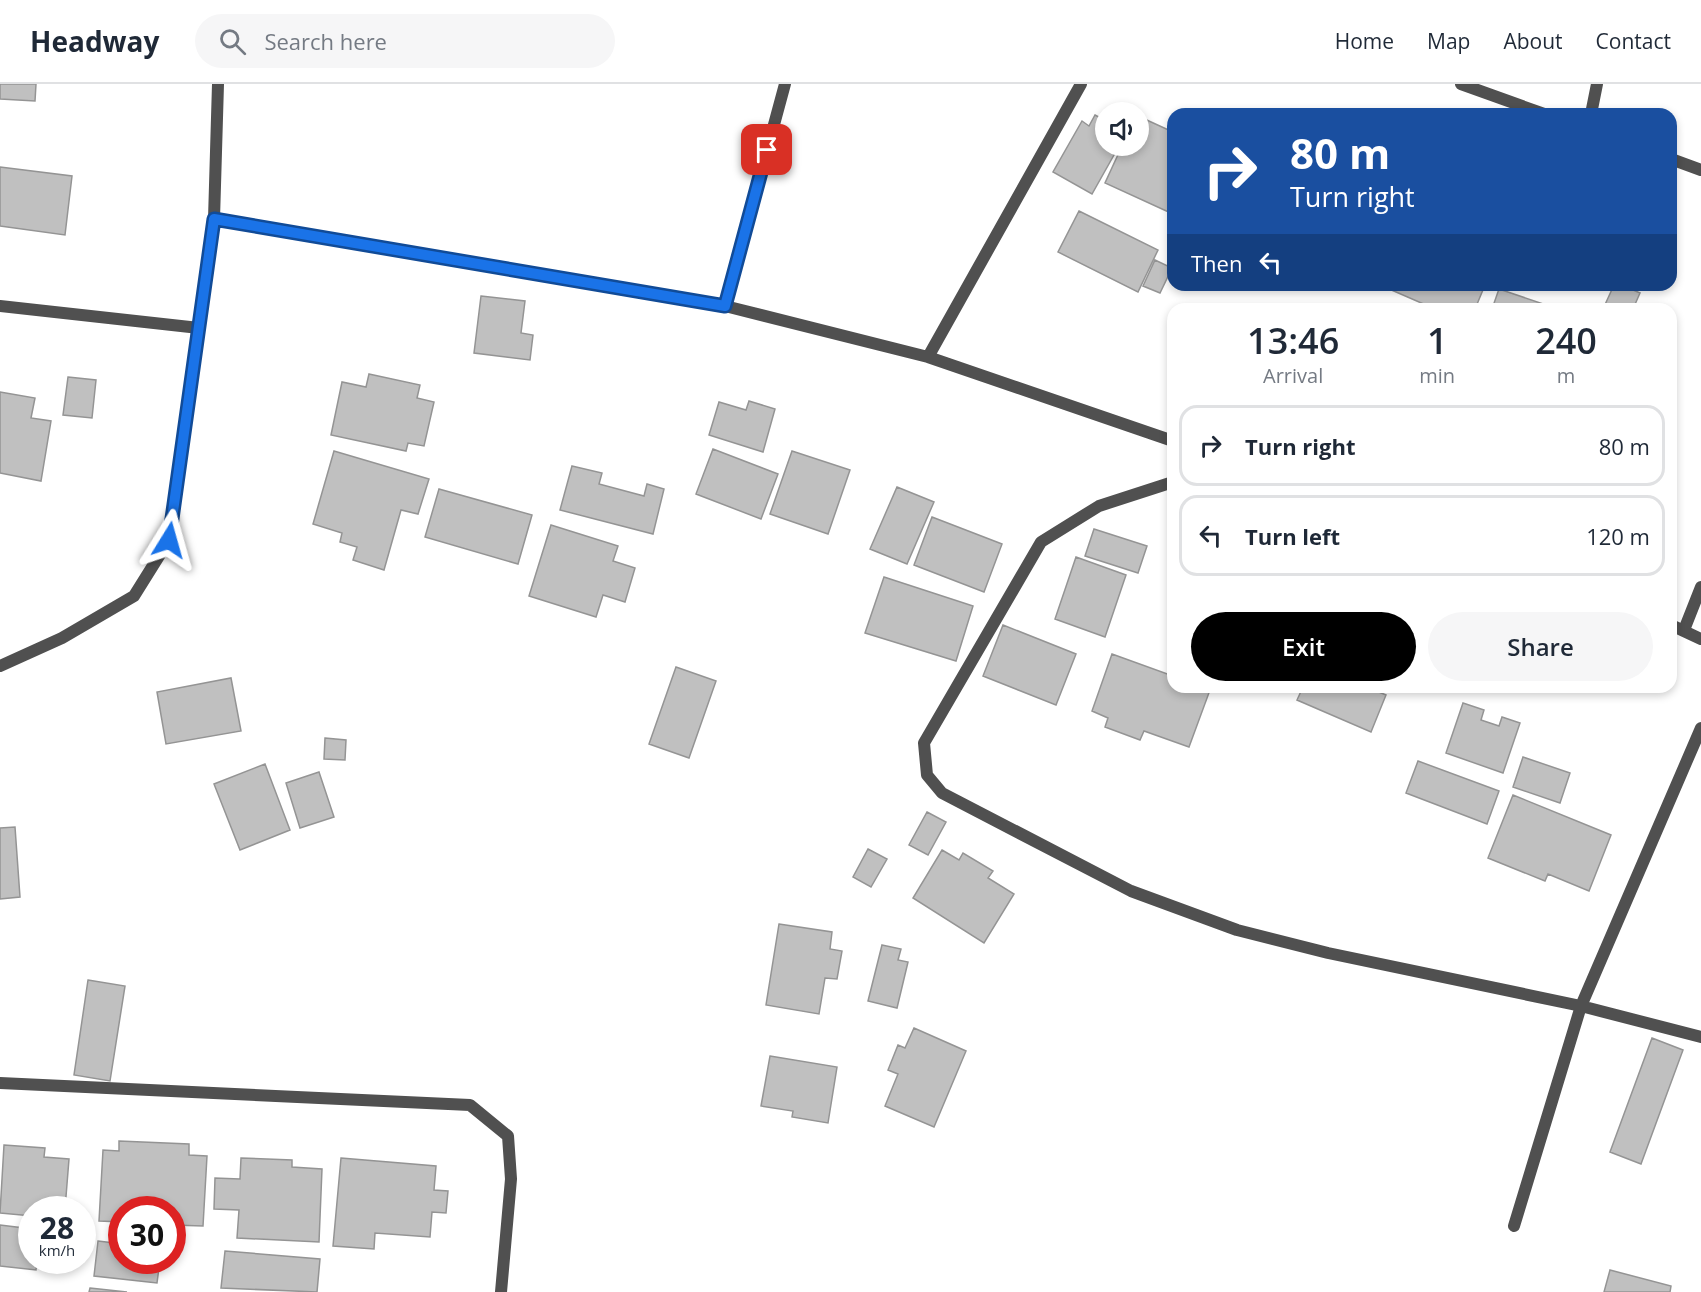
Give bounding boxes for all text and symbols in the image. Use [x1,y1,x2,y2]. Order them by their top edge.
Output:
search box [195,14,615,68]
text: Headway [30,22,159,60]
icon: search [216,25,249,58]
text: Search here [264,26,387,56]
text: Home [1335,27,1394,55]
text: Map [1427,27,1470,55]
text: About [1503,27,1563,55]
text: Contact [1596,27,1671,55]
map controls [1095,102,1149,156]
button: sound [1095,102,1149,156]
pin [741,124,792,175]
text: 80 m [1290,124,1390,181]
icon: right [1191,132,1269,210]
icon: arrive [750,133,783,166]
text: Turn right [1290,178,1415,215]
icon: left [1254,246,1287,279]
text: Then [1191,248,1242,278]
text: 13:46 [1247,316,1339,365]
text: 1 [1427,316,1448,365]
text: 240 [1535,316,1597,365]
text: Arrival [1263,362,1323,389]
text: min [1419,362,1455,389]
text: m [1557,362,1575,389]
icon: right [1194,429,1227,462]
text: Turn right [1245,431,1356,461]
text: 80 m [1599,431,1650,461]
position arrow [137,508,201,572]
icon: left [1194,519,1227,552]
text: Turn left [1245,521,1340,551]
text: 120 m [1586,521,1650,551]
button: Exit [1191,612,1416,681]
button: Share [1428,612,1653,681]
speed limit sign: 30 [108,1196,186,1274]
text: 28 [40,1207,74,1248]
text: km/h [39,1240,75,1260]

